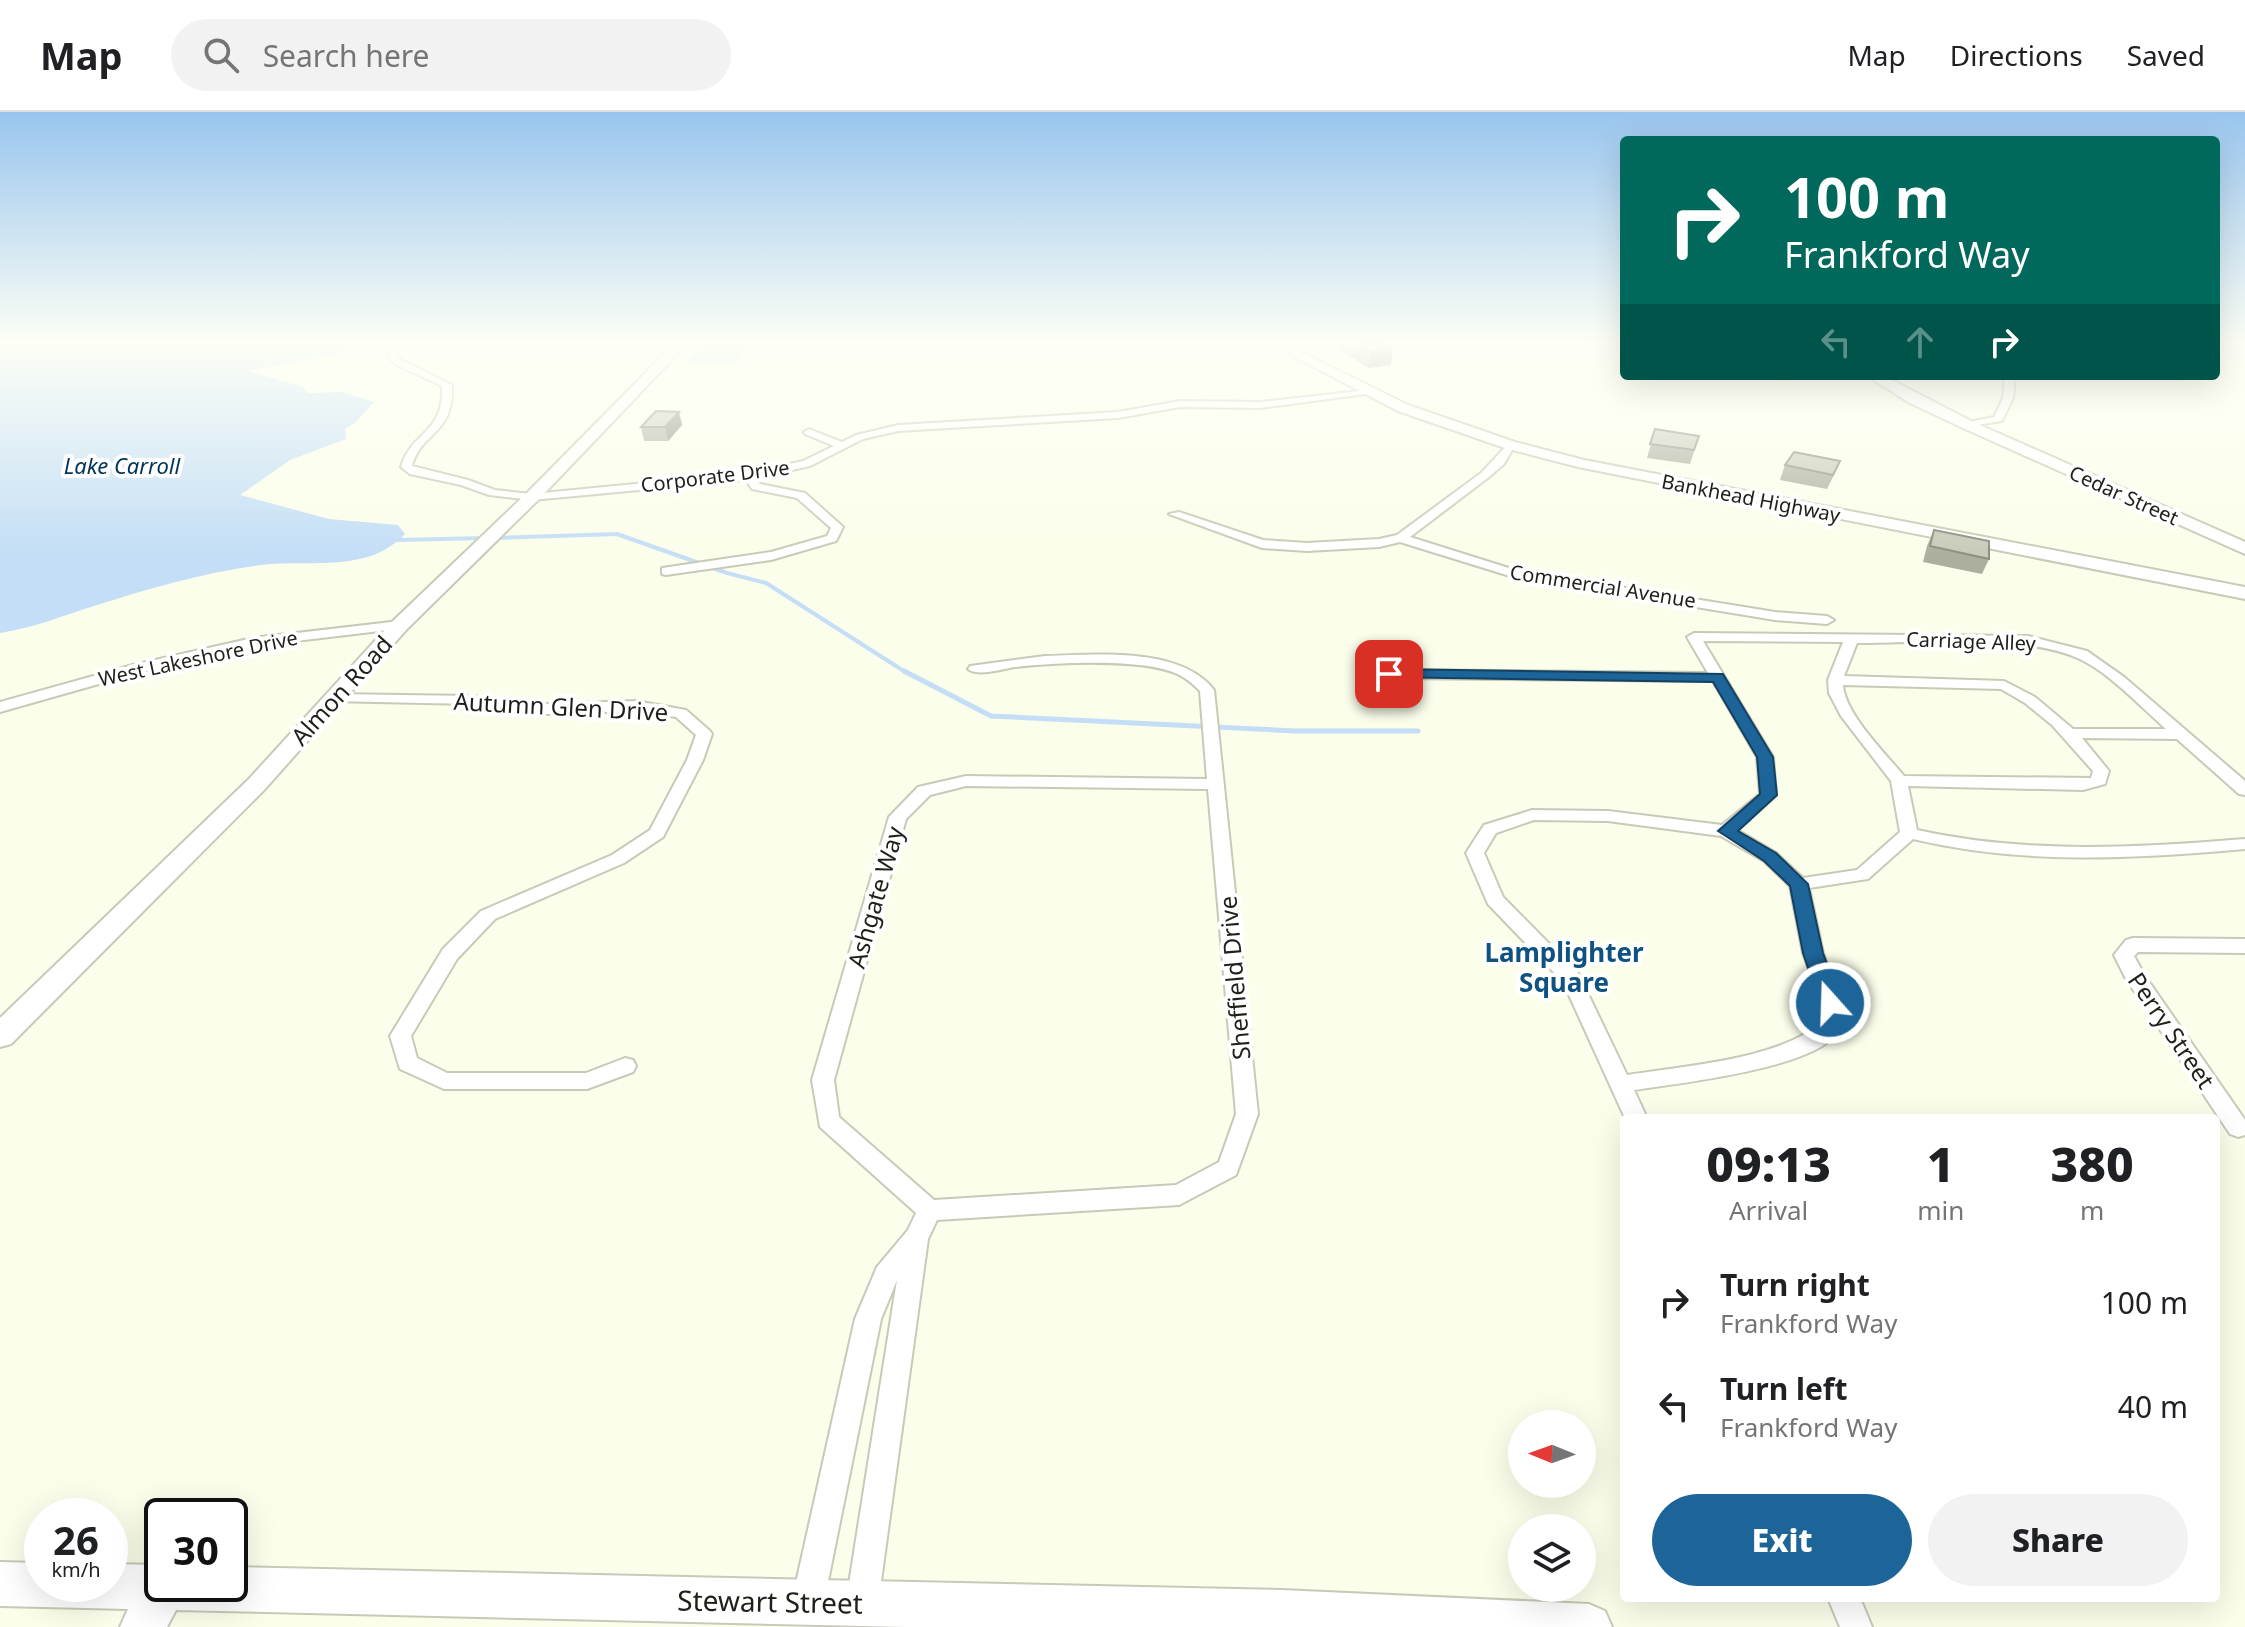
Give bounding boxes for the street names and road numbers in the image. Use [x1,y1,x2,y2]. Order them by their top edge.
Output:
street label: Corporate Drive [639,453,791,499]
street label: Cedar Street [2065,459,2183,531]
street label: Bankhead Highway [1659,467,1843,529]
street label: Commercial Avenue [1508,558,1698,614]
street label: West Lakeshore Drive [96,624,300,692]
street label: Carriage Alley [1906,625,2037,657]
street label: Almon Road [283,628,399,752]
street label: Autumn Glen Drive [453,684,669,728]
street label: Ashgate Way [839,822,911,972]
street label: Sheffield Drive [1210,895,1258,1061]
street label: Perry Street [2121,965,2223,1095]
street label: Stewart Street [677,1580,863,1622]

